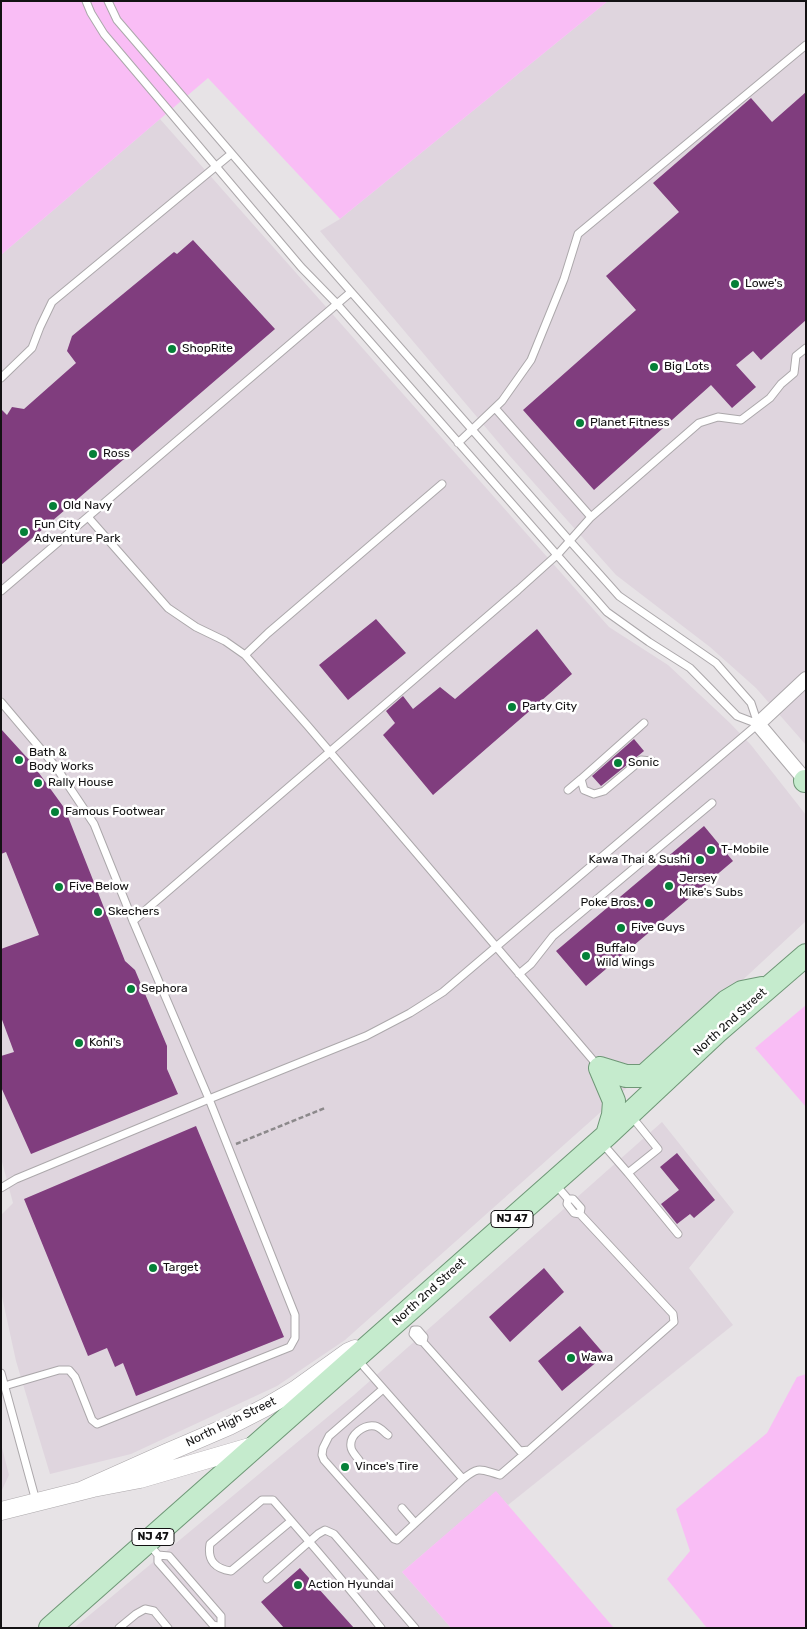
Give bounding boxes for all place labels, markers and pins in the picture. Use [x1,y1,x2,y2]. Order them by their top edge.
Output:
place label: Lowe's [745,277,783,291]
marker: Lowe's [729,278,741,290]
place label: ShopRite [182,342,233,356]
marker: ShopRite [166,343,178,355]
place label: Big Lots [664,360,709,374]
marker: Big Lots [648,361,660,373]
place label: Planet Fitness [590,416,670,430]
marker: Planet Fitness [574,417,586,429]
place label: Ross [103,447,130,461]
marker: Ross [87,448,99,460]
place label: Old Navy [63,499,112,513]
marker: Old Navy [47,500,59,512]
place label: Fun City Adventure Park [34,518,120,546]
marker: Fun City Adventure Park [18,526,30,538]
place label: Party City [522,700,577,714]
marker: Party City [506,701,518,713]
place label: Bath & Body Works [29,746,94,774]
marker: Bath & Body Works [13,754,25,766]
place label: Sonic [628,756,659,770]
marker: Sonic [612,757,624,769]
place label: Rally House [48,776,113,790]
marker: Rally House [32,777,44,789]
place label: Famous Footwear [65,805,165,819]
marker: Famous Footwear [49,806,61,818]
place label: T-Mobile [721,843,769,857]
marker: T-Mobile [705,844,717,856]
place label: Kawa Thai & Sushi [588,853,690,867]
marker: Kawa Thai & Sushi [694,854,706,866]
place label: Jersey Mike's Subs [679,872,743,900]
place label: Five Below [69,880,129,894]
marker: Jersey Mike's Subs [663,880,675,892]
marker: Five Below [53,881,65,893]
place label: Poke Bros. [580,896,639,910]
marker: Poke Bros. [643,897,655,909]
place label: Skechers [108,905,159,919]
marker: Skechers [92,906,104,918]
place label: Five Guys [631,921,685,935]
marker: Five Guys [615,922,627,934]
place label: Buffalo Wild Wings [596,942,655,970]
marker: Buffalo Wild Wings [580,950,592,962]
place label: Sephora [141,982,188,996]
marker: Sephora [125,983,137,995]
place label: Kohl's [89,1036,121,1050]
marker: Kohl's [73,1037,85,1049]
place label: Target [163,1261,198,1275]
marker: Target [147,1262,159,1274]
place label: Wawa [581,1351,613,1365]
marker: Wawa [565,1352,577,1364]
place label: Vince's Tire [355,1460,418,1474]
marker: Vince's Tire [339,1461,351,1473]
place label: Action Hyundai [308,1578,394,1592]
marker: Action Hyundai [292,1579,304,1591]

